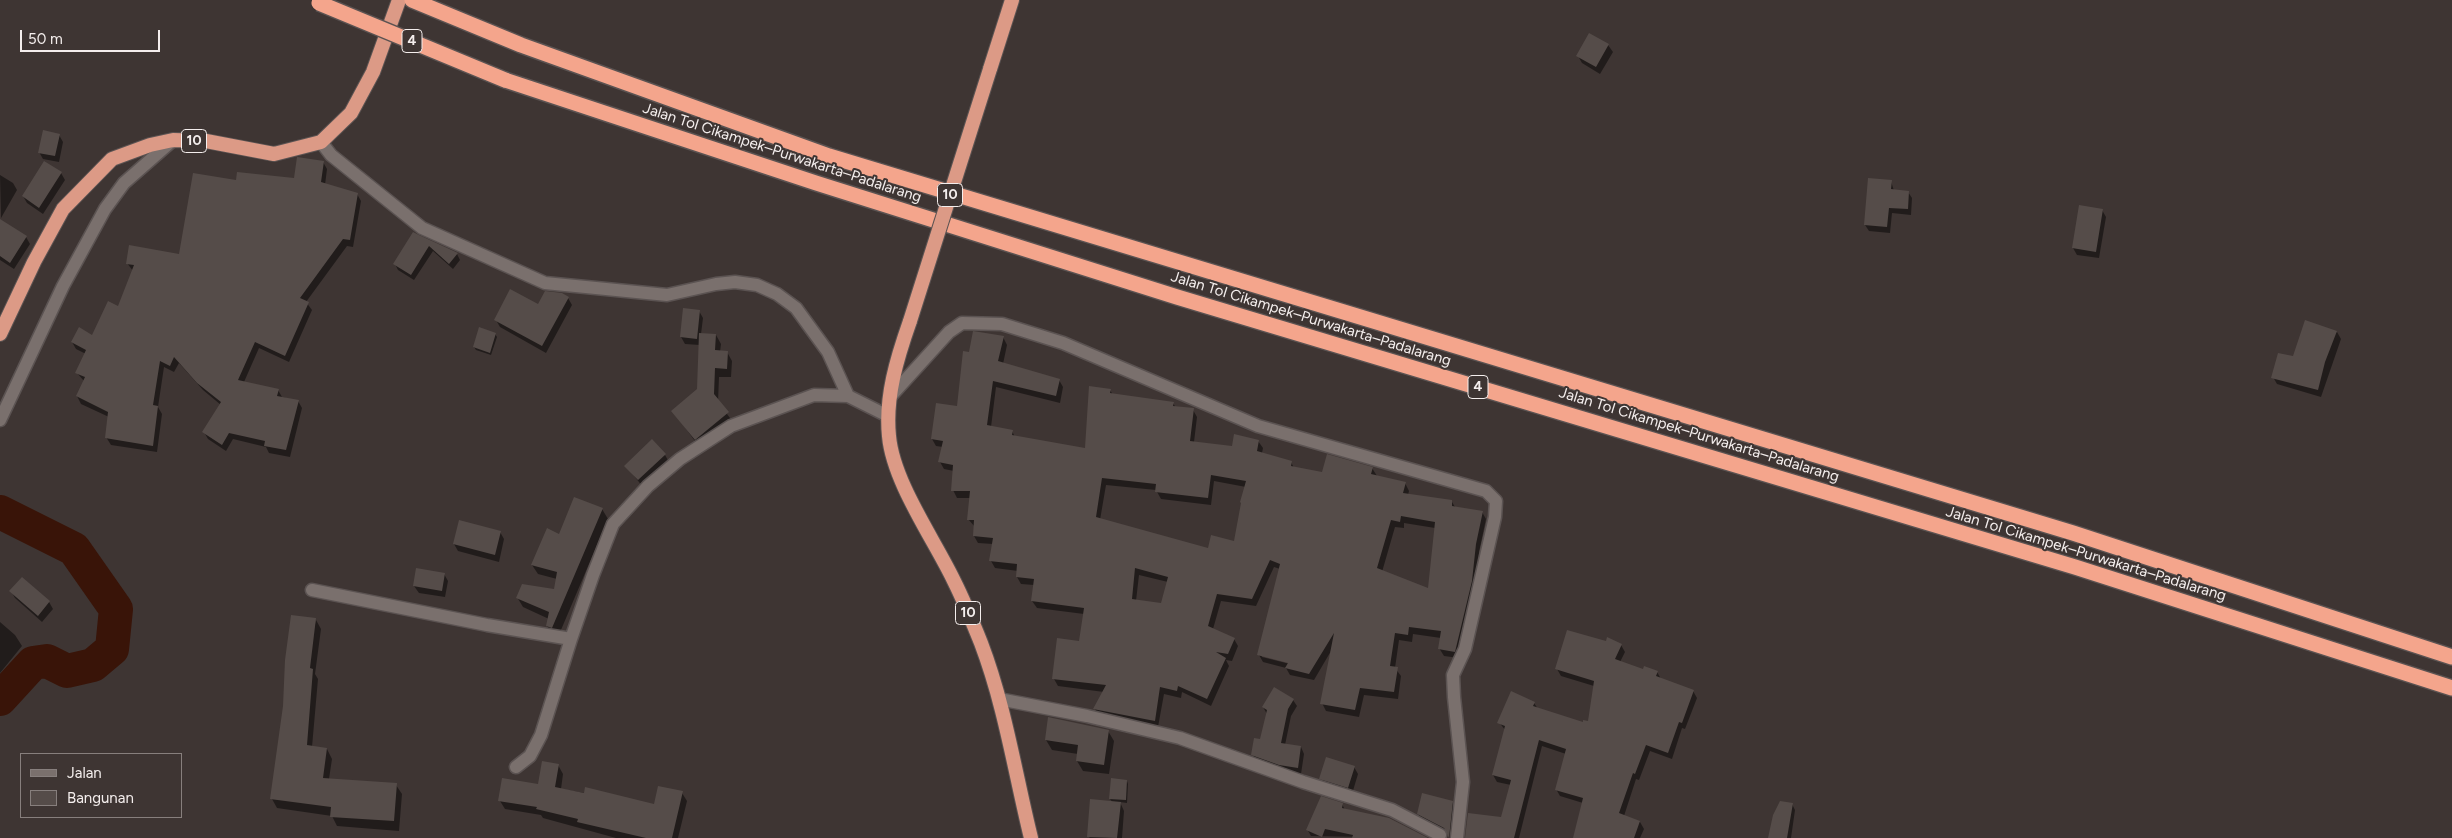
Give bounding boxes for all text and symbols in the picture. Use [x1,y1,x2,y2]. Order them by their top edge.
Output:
scale bar [22,20,162,52]
road number: 4 [402,29,422,52]
text: 50 m [28,30,63,48]
street label: Jalan Tol Cikampek–Purwakarta–Padalarang [640,99,924,207]
road number: 10 [182,130,206,152]
road number: 10 [938,184,962,206]
street label: Jalan Tol Cikampek–Purwakarta–Padalarang [1169,268,1453,370]
road number: 4 [1468,376,1488,398]
street label: Jalan Tol Cikampek–Purwakarta–Padalarang [1557,384,1841,486]
street label: Jalan Tol Cikampek–Purwakarta–Padalarang [1944,503,2228,605]
road number: 10 [956,602,980,624]
legend [20,753,182,818]
text: Jalan [67,764,102,782]
text: Bangunan [67,789,134,807]

